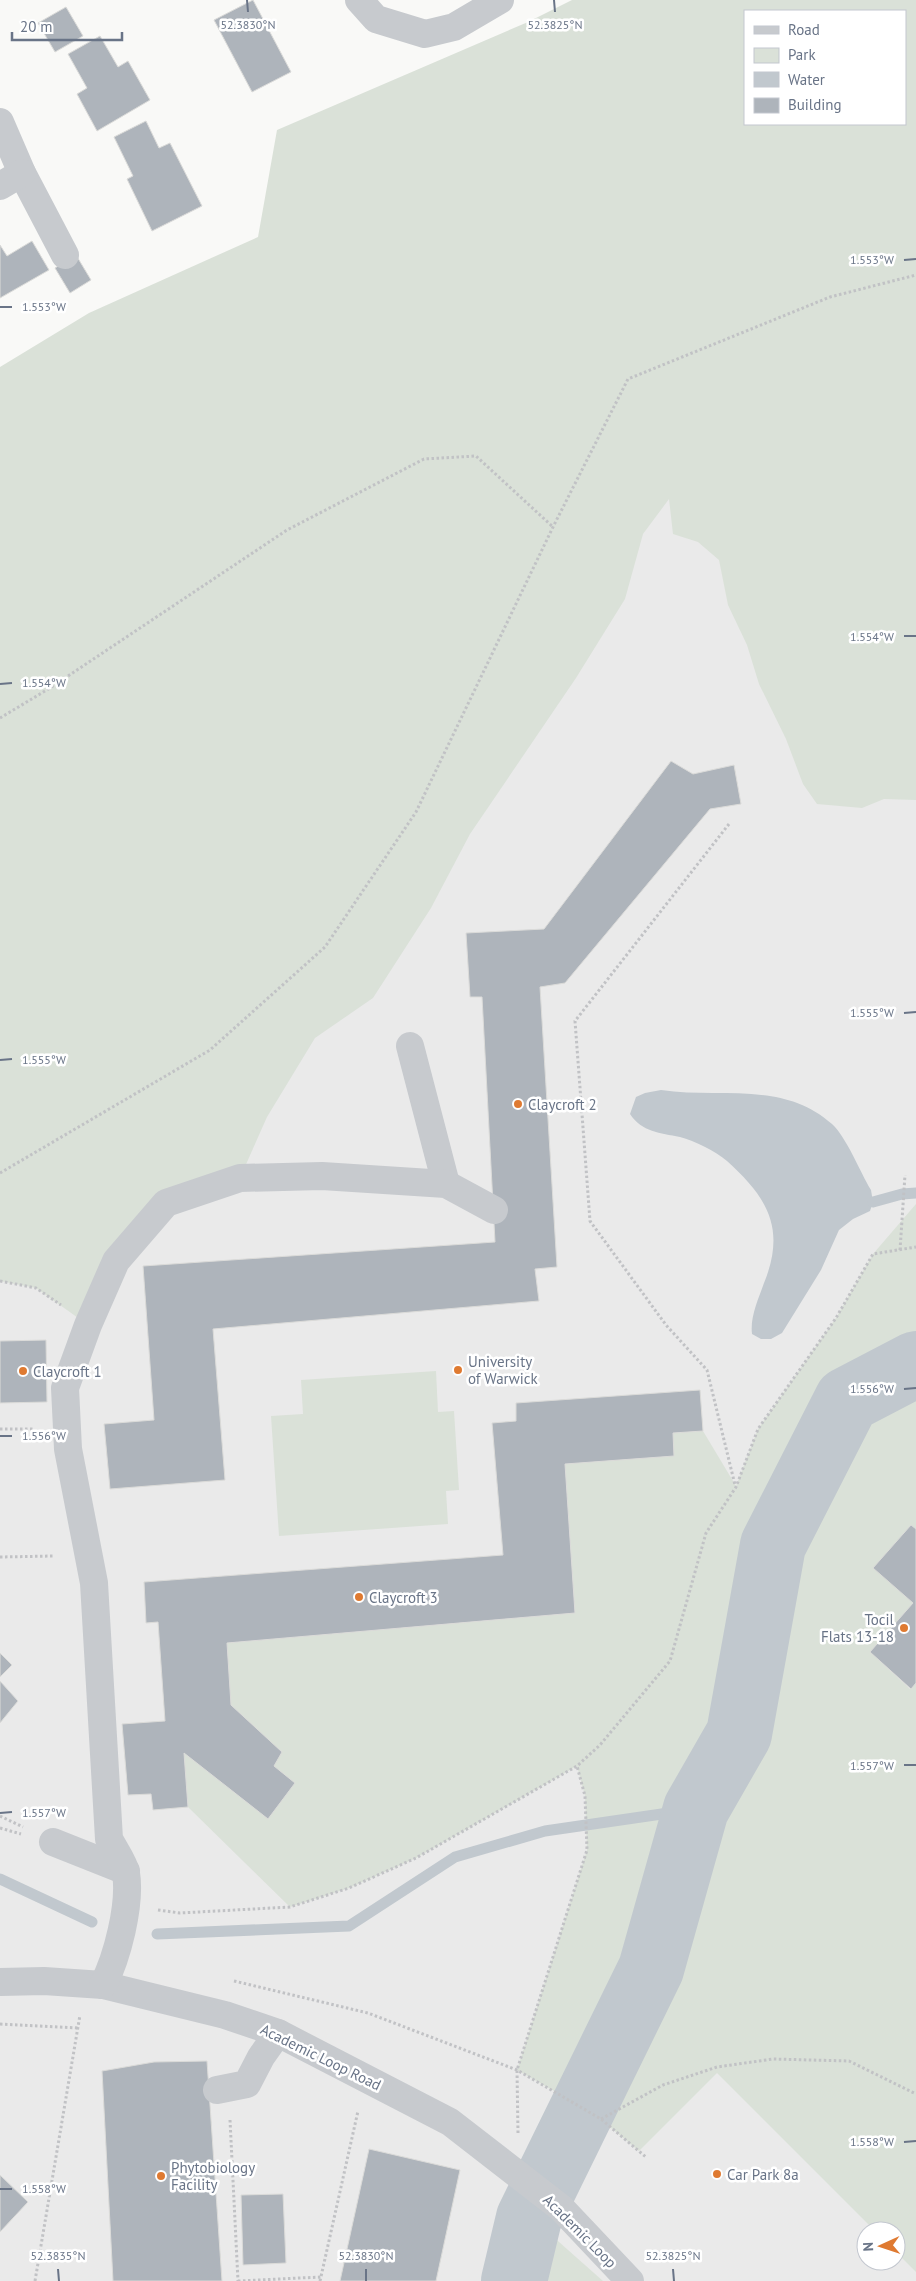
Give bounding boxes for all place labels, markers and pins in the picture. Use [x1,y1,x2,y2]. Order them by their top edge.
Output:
place label: Claycroft 2 [528,1095,597,1114]
marker: Claycroft 2 [512,1098,524,1110]
place label: University of Warwick [468,1352,539,1388]
place label: Claycroft 1 [33,1362,102,1381]
marker: University of Warwick [452,1364,464,1376]
marker: Claycroft 1 [17,1365,29,1377]
place label: Claycroft 3 [369,1588,438,1607]
marker: Claycroft 3 [353,1591,365,1603]
place label: Tocil Flats 13-18 [821,1610,895,1646]
marker: Tocil Flats 13-18 [898,1622,910,1634]
place label: Phytobiology Facility [171,2158,255,2194]
place label: Car Park 8a [727,2165,799,2184]
marker: Car Park 8a [711,2168,723,2180]
marker: Phytobiology Facility [155,2170,167,2182]

